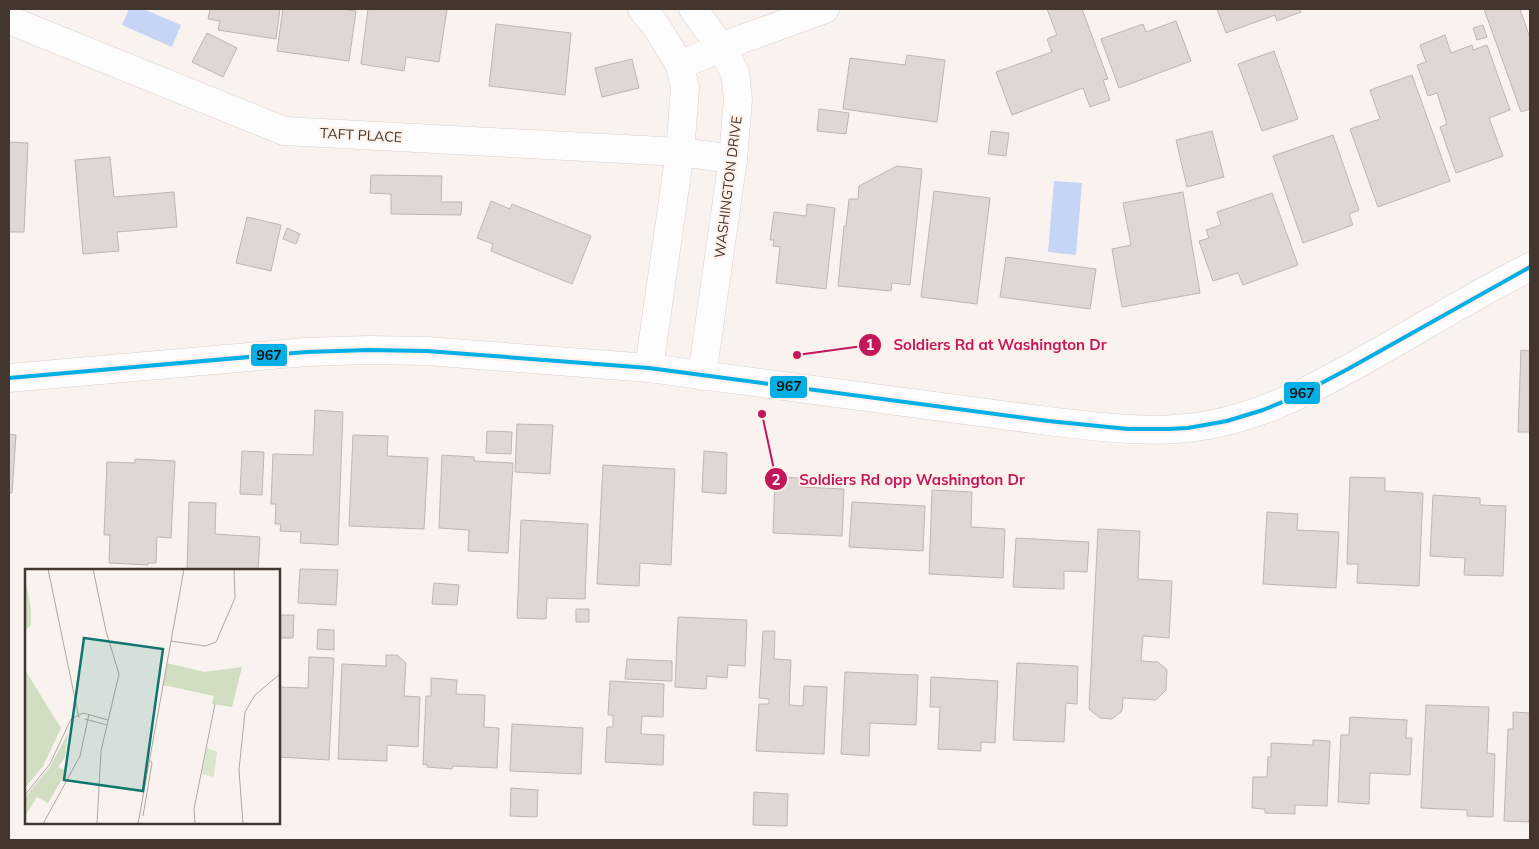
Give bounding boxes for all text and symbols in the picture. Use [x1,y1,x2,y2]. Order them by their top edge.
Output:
street label: WASHINGTON DRIVE [710,115,746,259]
street label: TAFT PLACE [320,124,402,146]
callout: Soldiers Rd at Washington Dr [858,330,1116,360]
text: 1 [865,335,875,354]
text: Soldiers Rd at Washington Dr [893,335,1107,354]
line badge: 967 [250,343,288,367]
text: 967 [256,346,282,364]
line badge: 967 [769,375,808,399]
text: 967 [776,377,802,395]
line badge: 967 [1283,381,1321,405]
text: 967 [1289,384,1315,402]
callout: Soldiers Rd opp Washington Dr [764,464,1034,494]
text: 2 [771,470,781,489]
text: Soldiers Rd opp Washington Dr [799,470,1025,489]
inset map [25,569,280,824]

